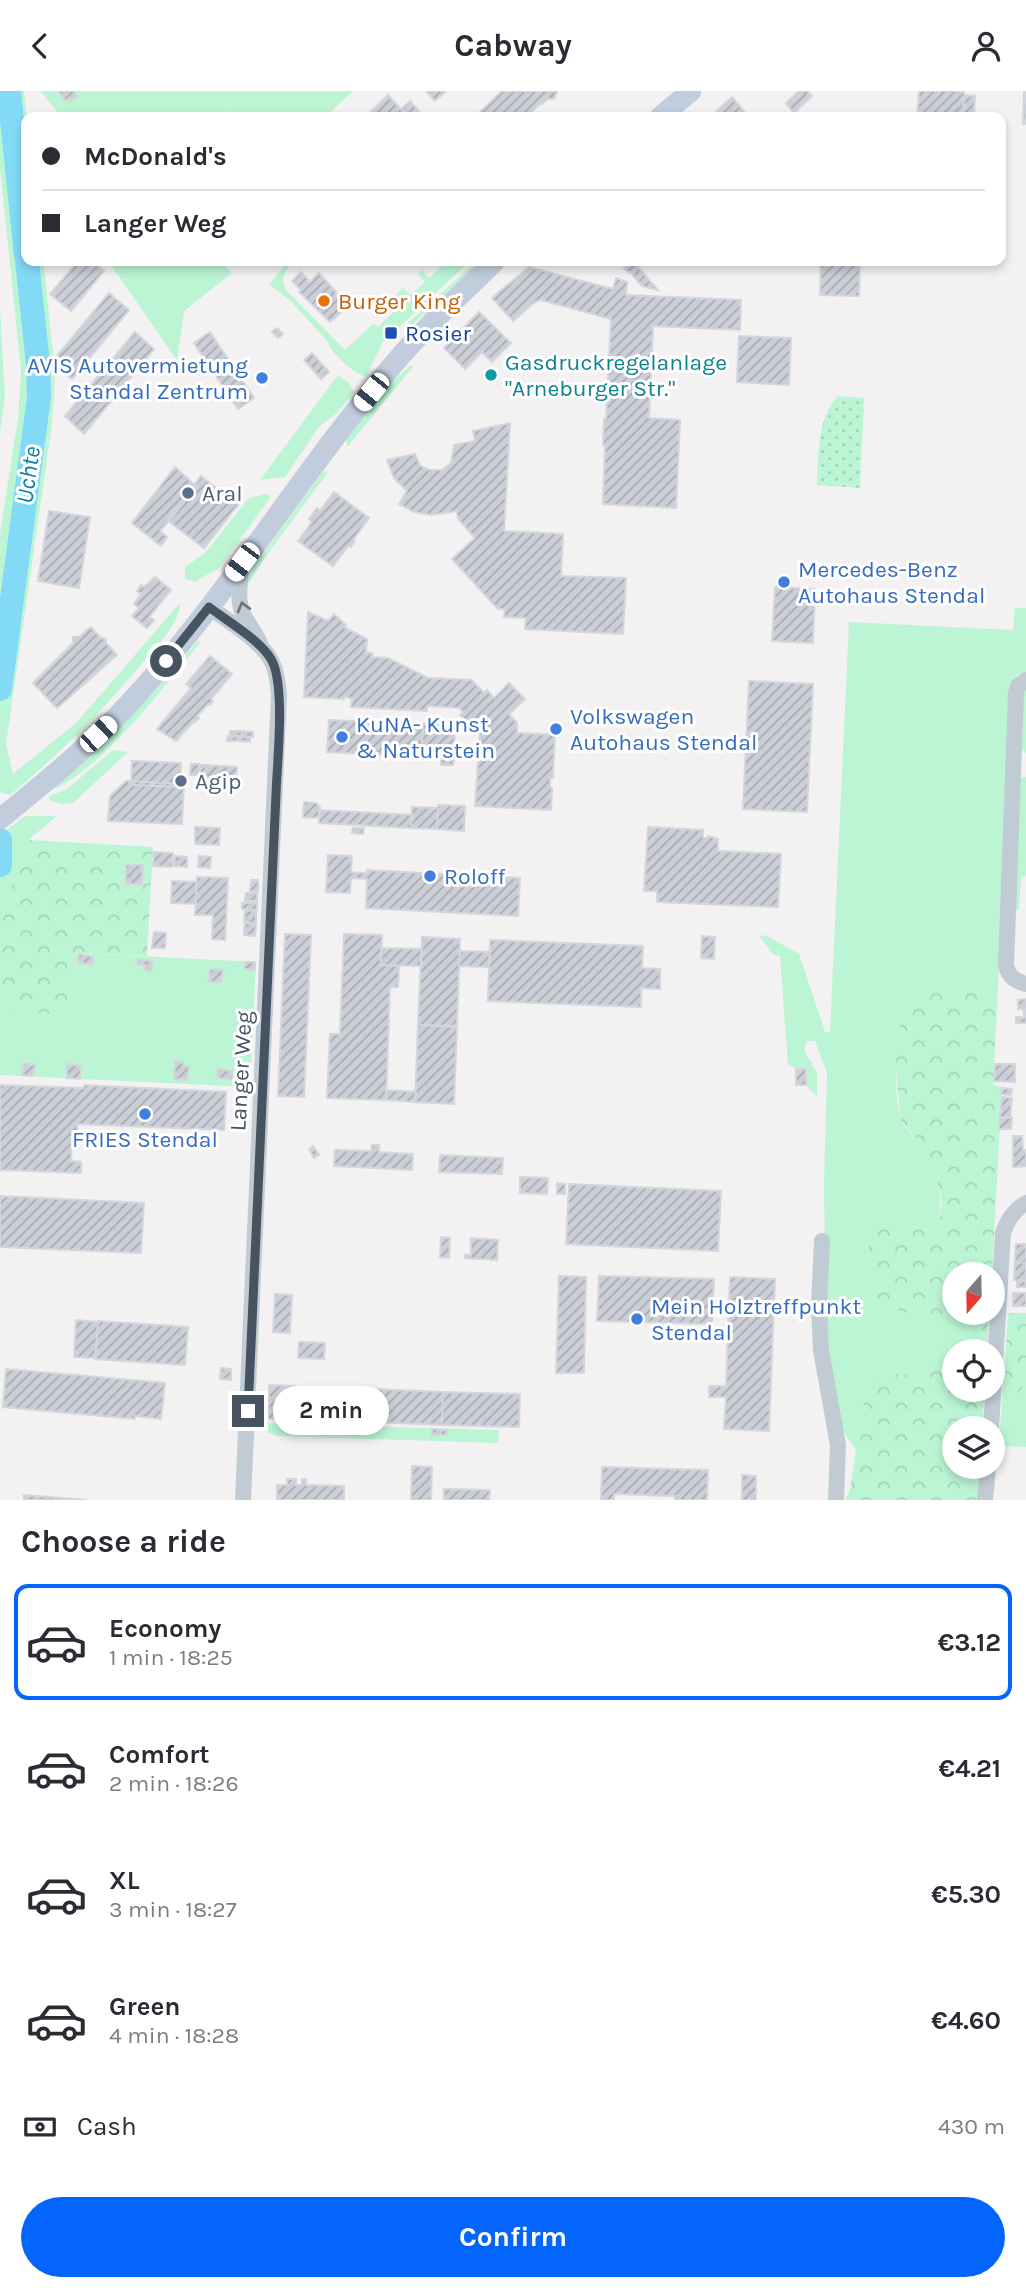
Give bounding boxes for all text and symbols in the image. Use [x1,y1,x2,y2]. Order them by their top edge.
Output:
icon: back [21,27,59,65]
text: Cabway [454,27,572,64]
icon: person [967,27,1005,65]
text: McDonald's [84,141,227,172]
text: Langer Weg [84,208,226,239]
place label: Burger King [338,288,460,315]
marker: Burger King [316,293,332,309]
place label: Rosier [405,320,471,347]
marker: Rosier [383,325,399,341]
place label: Gasdruckregelanlage "Arneburger Str." [505,349,727,402]
place label: AVIS Autovermietung Standal Zentrum [27,352,248,405]
marker: Gasdruckregelanlage "Arneburger Str." [483,367,499,383]
car [350,369,393,415]
marker: AVIS Autovermietung Standal Zentrum [254,370,270,386]
water label: Uchte [10,445,46,505]
place label: Aral [202,480,243,507]
marker: Aral [180,485,196,501]
car [221,539,264,585]
place label: Mercedes-Benz Autohaus Stendal [798,556,985,609]
marker: Mercedes-Benz Autohaus Stendal [776,574,792,590]
one-way arrow [237,601,252,613]
route start [150,645,182,677]
place label: Volkswagen Autohaus Stendal [570,703,757,756]
place label: KuNA- Kunst & Naturstein [356,711,495,764]
car [76,712,121,756]
marker: Volkswagen Autohaus Stendal [548,721,564,737]
marker: KuNA- Kunst & Naturstein [334,729,350,745]
place label: Agip [195,768,242,795]
marker: Agip [173,773,189,789]
place label: Roloff [444,863,506,890]
marker: Roloff [422,868,438,884]
street label: Langer Weg [224,1010,258,1132]
marker: FRIES Stendal [137,1106,153,1122]
place label: FRIES Stendal [72,1126,218,1153]
north arrow [942,1262,1004,1325]
map controls [942,1262,1005,1479]
place label: Mein Holztreffpunkt Stendal [651,1293,862,1346]
marker: Mein Holztreffpunkt Stendal [629,1311,645,1327]
button: locate [942,1339,1005,1402]
callout: 2 min [272,1387,388,1435]
route end [232,1395,264,1427]
text: 2 min [299,1397,363,1424]
button: layers [942,1416,1005,1479]
text: Choose a ride [21,1523,226,1560]
icon: car [25,1611,88,1674]
text: Economy [109,1613,221,1644]
text: €3.12 [938,1627,1001,1658]
text: 1 min · 18:25 [109,1644,233,1671]
icon: car [25,1737,88,1800]
text: Comfort [109,1739,210,1770]
text: €4.21 [938,1753,1001,1784]
text: 2 min · 18:26 [109,1770,239,1797]
icon: car [25,1863,88,1926]
text: XL [109,1865,140,1896]
text: €5.30 [931,1879,1001,1910]
text: 3 min · 18:27 [109,1896,237,1923]
icon: car [25,1989,88,2052]
text: Green [109,1991,181,2022]
text: €4.60 [931,2005,1001,2036]
text: 4 min · 18:28 [109,2022,239,2049]
icon: cash [21,2108,59,2146]
text: Cash [77,2111,137,2142]
text: 430 m [938,2113,1005,2140]
button: Confirm [21,2197,1005,2277]

